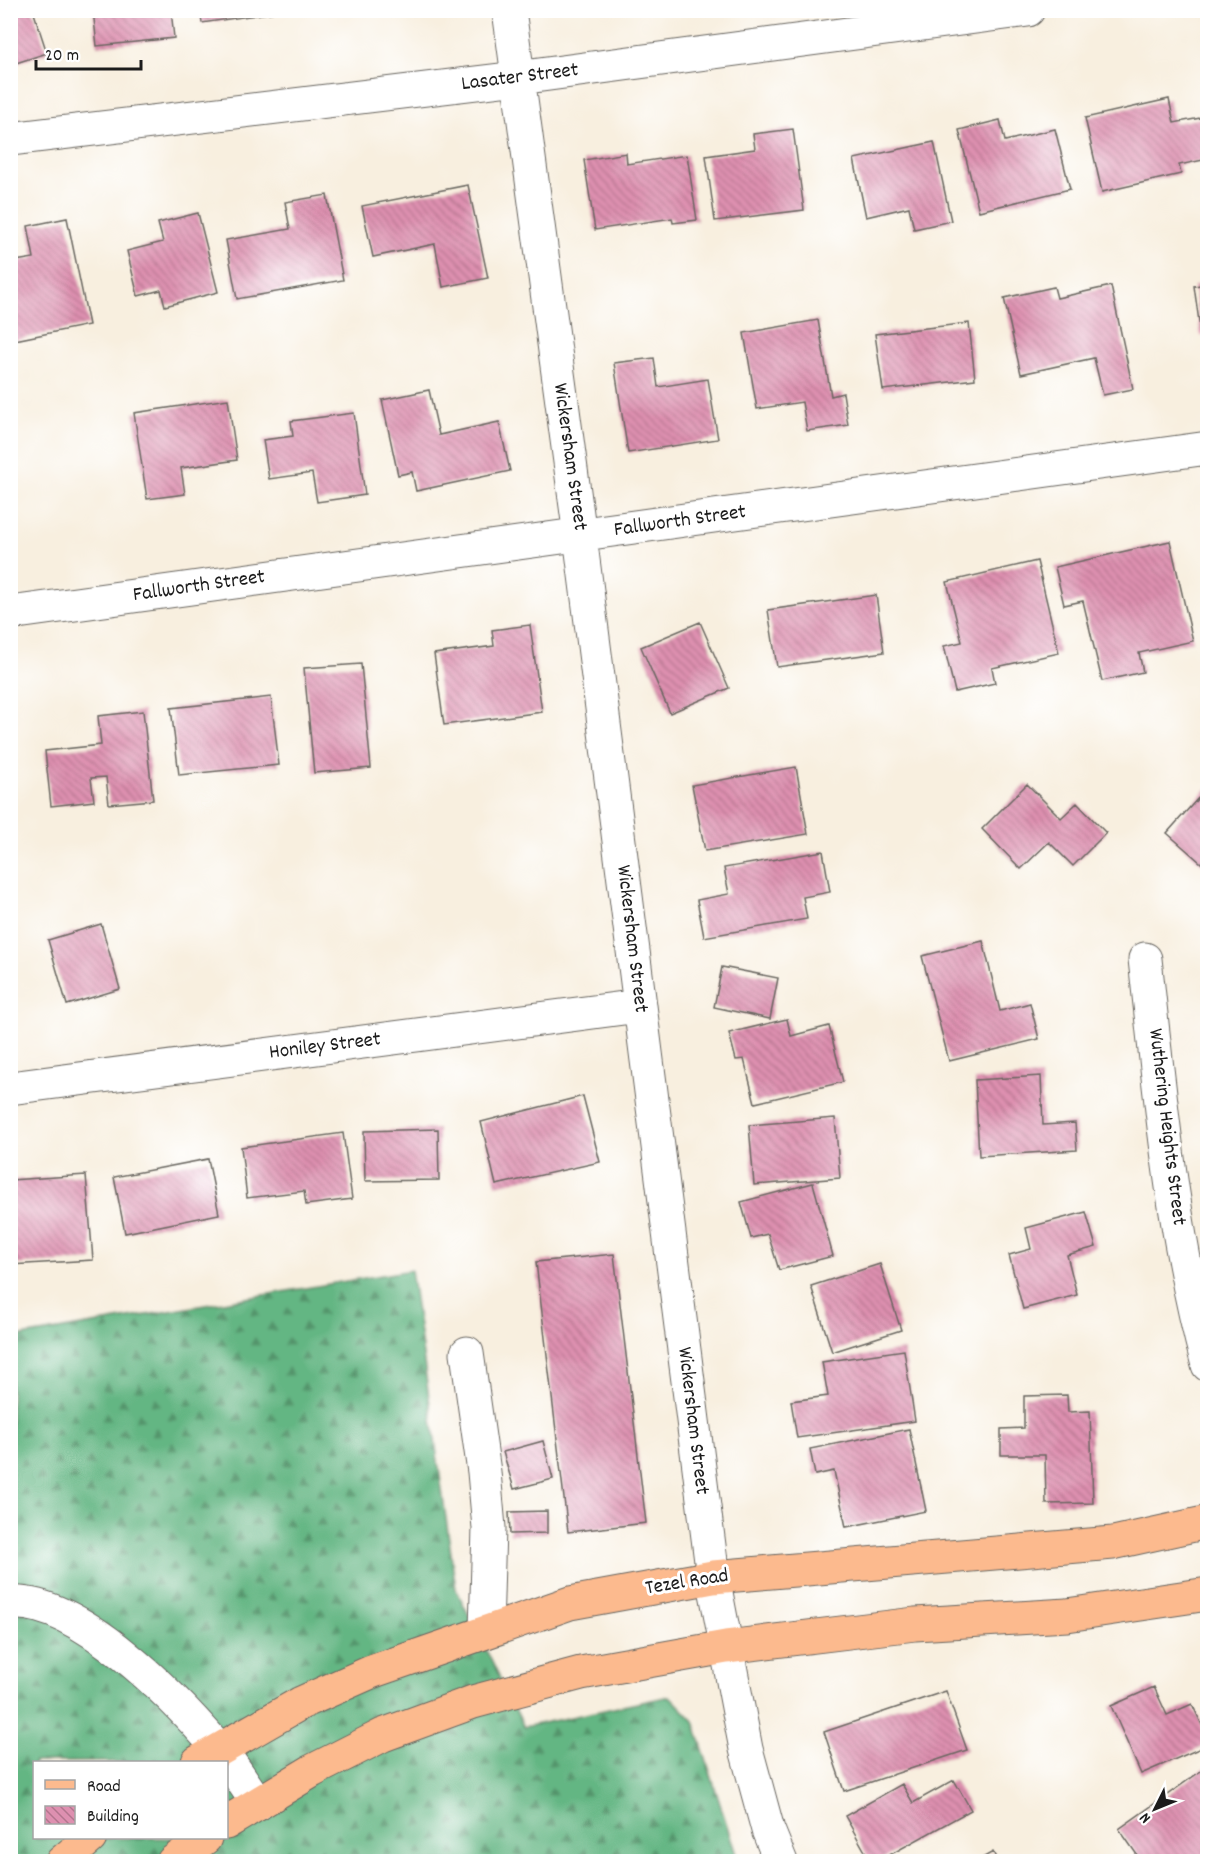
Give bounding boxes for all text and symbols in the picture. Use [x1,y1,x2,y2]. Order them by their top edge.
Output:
scale bar [36,33,141,71]
text: 20 m [45,44,79,69]
street label: Lasater Street [460,56,581,100]
street label: Wickersham Street [544,381,594,533]
street label: Fallworth Street [612,498,748,546]
street label: Fallworth Street [131,563,267,611]
street label: Wickersham Street [607,863,655,1015]
street label: Honiley Street [267,1025,383,1069]
street label: Wuthering Heights Street [1139,1027,1193,1227]
street label: Wickersham Street [668,1345,716,1497]
street label: Tezel Road [643,1562,731,1604]
legend [33,1761,228,1839]
text: Road [87,1775,121,1800]
north arrow [1125,1779,1185,1839]
text: Building [87,1805,139,1830]
text: N [1135,1807,1157,1828]

